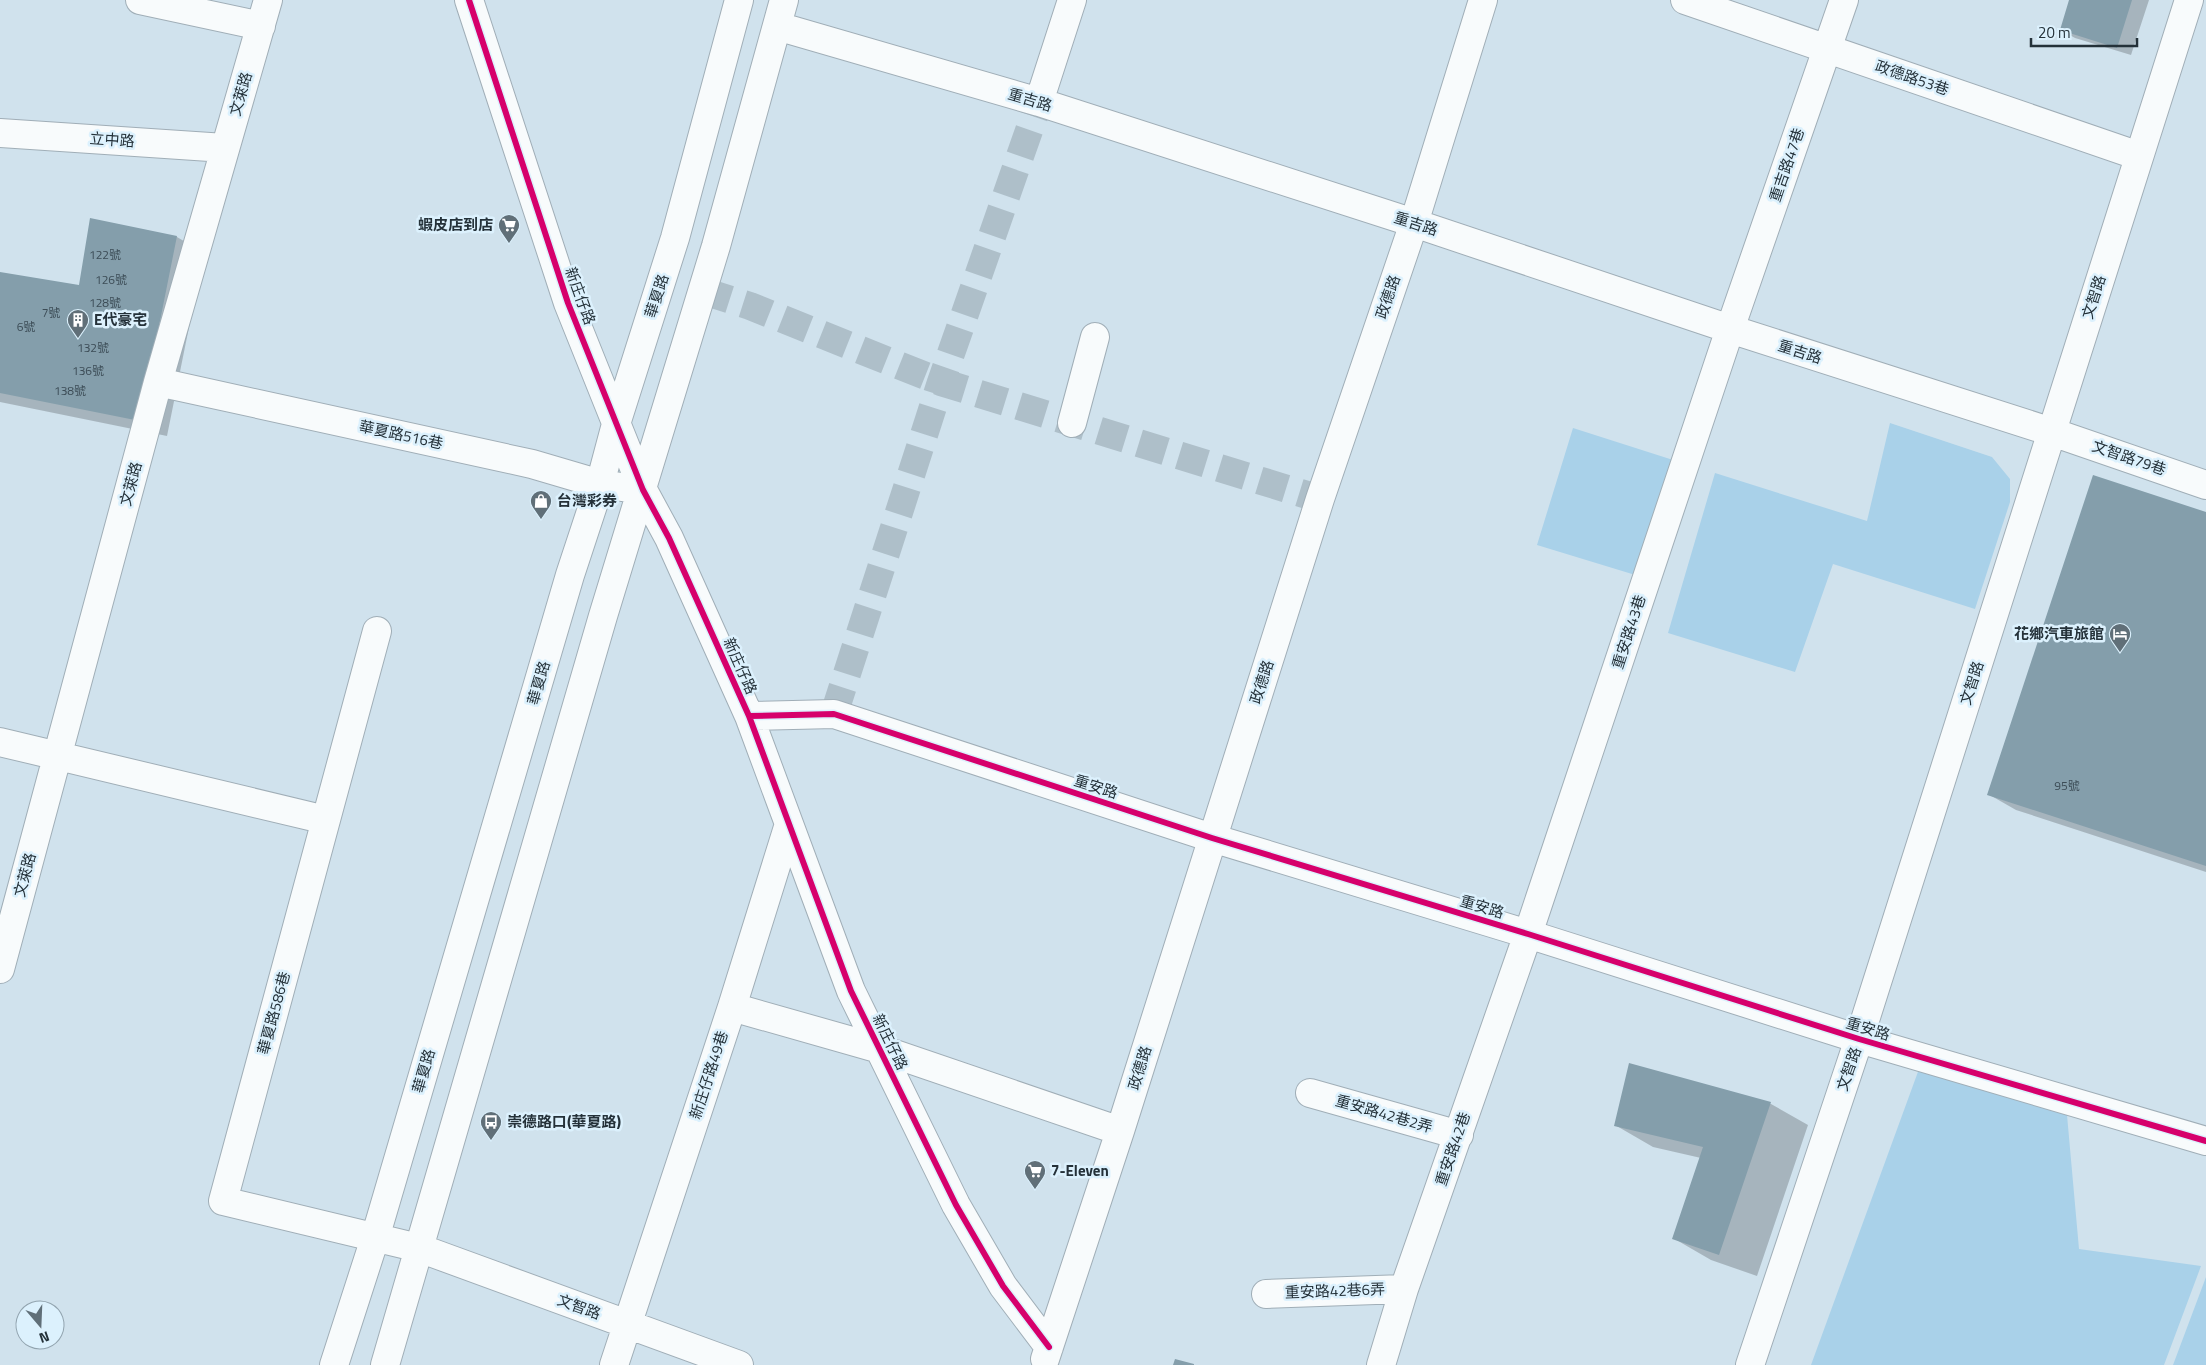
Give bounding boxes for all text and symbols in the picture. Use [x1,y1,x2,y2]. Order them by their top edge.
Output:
scale bar [2031,15,2137,47]
text: 20 m [2038,21,2071,44]
street label: 政德路53巷 [1872,54,1952,101]
street label: 文萊路 [223,69,258,119]
street label: 重吉路 [1005,82,1055,117]
street label: 重吉路47巷 [1763,125,1810,205]
street label: 立中路 [89,126,135,153]
street label: 重吉路 [1391,206,1441,241]
place label: 蝦皮店到店 [418,213,493,236]
supermarket icon: 蝦皮店到店 [497,213,521,244]
house number: 122號 [89,245,121,264]
street label: 新庄仔路 [559,264,602,328]
house number: 126號 [95,270,127,289]
street label: 華夏路 [639,271,674,321]
street label: 政德路 [1369,272,1406,322]
street label: 文智路 [2076,272,2111,322]
house number: 128號 [89,293,121,312]
house number: 7號 [42,303,60,322]
building icon: E代豪宅 [66,308,90,339]
place label: E代豪宅 [94,308,147,331]
house number: 6號 [17,317,35,336]
street label: 重吉路 [1775,334,1825,369]
house number: 132號 [77,338,109,357]
house number: 136號 [72,361,104,380]
house number: 138號 [54,381,86,400]
street label: 華夏路516巷 [357,414,445,455]
street label: 文智路79巷 [2089,434,2169,481]
street label: 文萊路 [114,459,147,509]
shop icon: 台灣彩券 [529,489,553,520]
place label: 台灣彩券 [557,489,617,512]
street label: 重安路43巷 [1606,592,1651,672]
place label: 花鄉汽車旅館 [2014,622,2104,645]
hotel icon: 花鄉汽車旅館 [2108,622,2132,653]
street label: 新庄仔路 [718,634,763,698]
street label: 政德路 [1244,657,1279,707]
street label: 華夏路 [521,658,556,708]
street label: 文智路 [1954,658,1989,708]
street label: 重安路 [1071,769,1121,804]
house number: 95號 [2054,776,2080,795]
street label: 文萊路 [8,850,41,900]
street label: 重安路 [1457,889,1507,924]
street label: 華夏路586巷 [251,969,296,1057]
street label: 新庄仔路 [867,1010,914,1074]
street label: 重安路 [1843,1011,1893,1046]
street label: 新庄仔路49巷 [683,1028,734,1122]
street label: 政德路 [1122,1043,1157,1093]
street label: 文智路 [1830,1044,1867,1094]
street label: 華夏路 [406,1046,441,1096]
street label: 重安路42巷2弄 [1333,1089,1435,1138]
street label: 重安路42巷 [1429,1109,1476,1189]
bus stop icon: 崇德路口(華夏路) [479,1110,503,1141]
place label: 崇德路口(華夏路) [507,1110,622,1133]
supermarket icon: 7-Eleven [1023,1159,1047,1190]
place label: 7-Eleven [1051,1159,1109,1182]
street label: 重安路42巷6弄 [1285,1277,1385,1304]
street label: 文智路 [554,1288,604,1325]
north arrow [15,1300,65,1350]
text: N [36,1326,52,1349]

